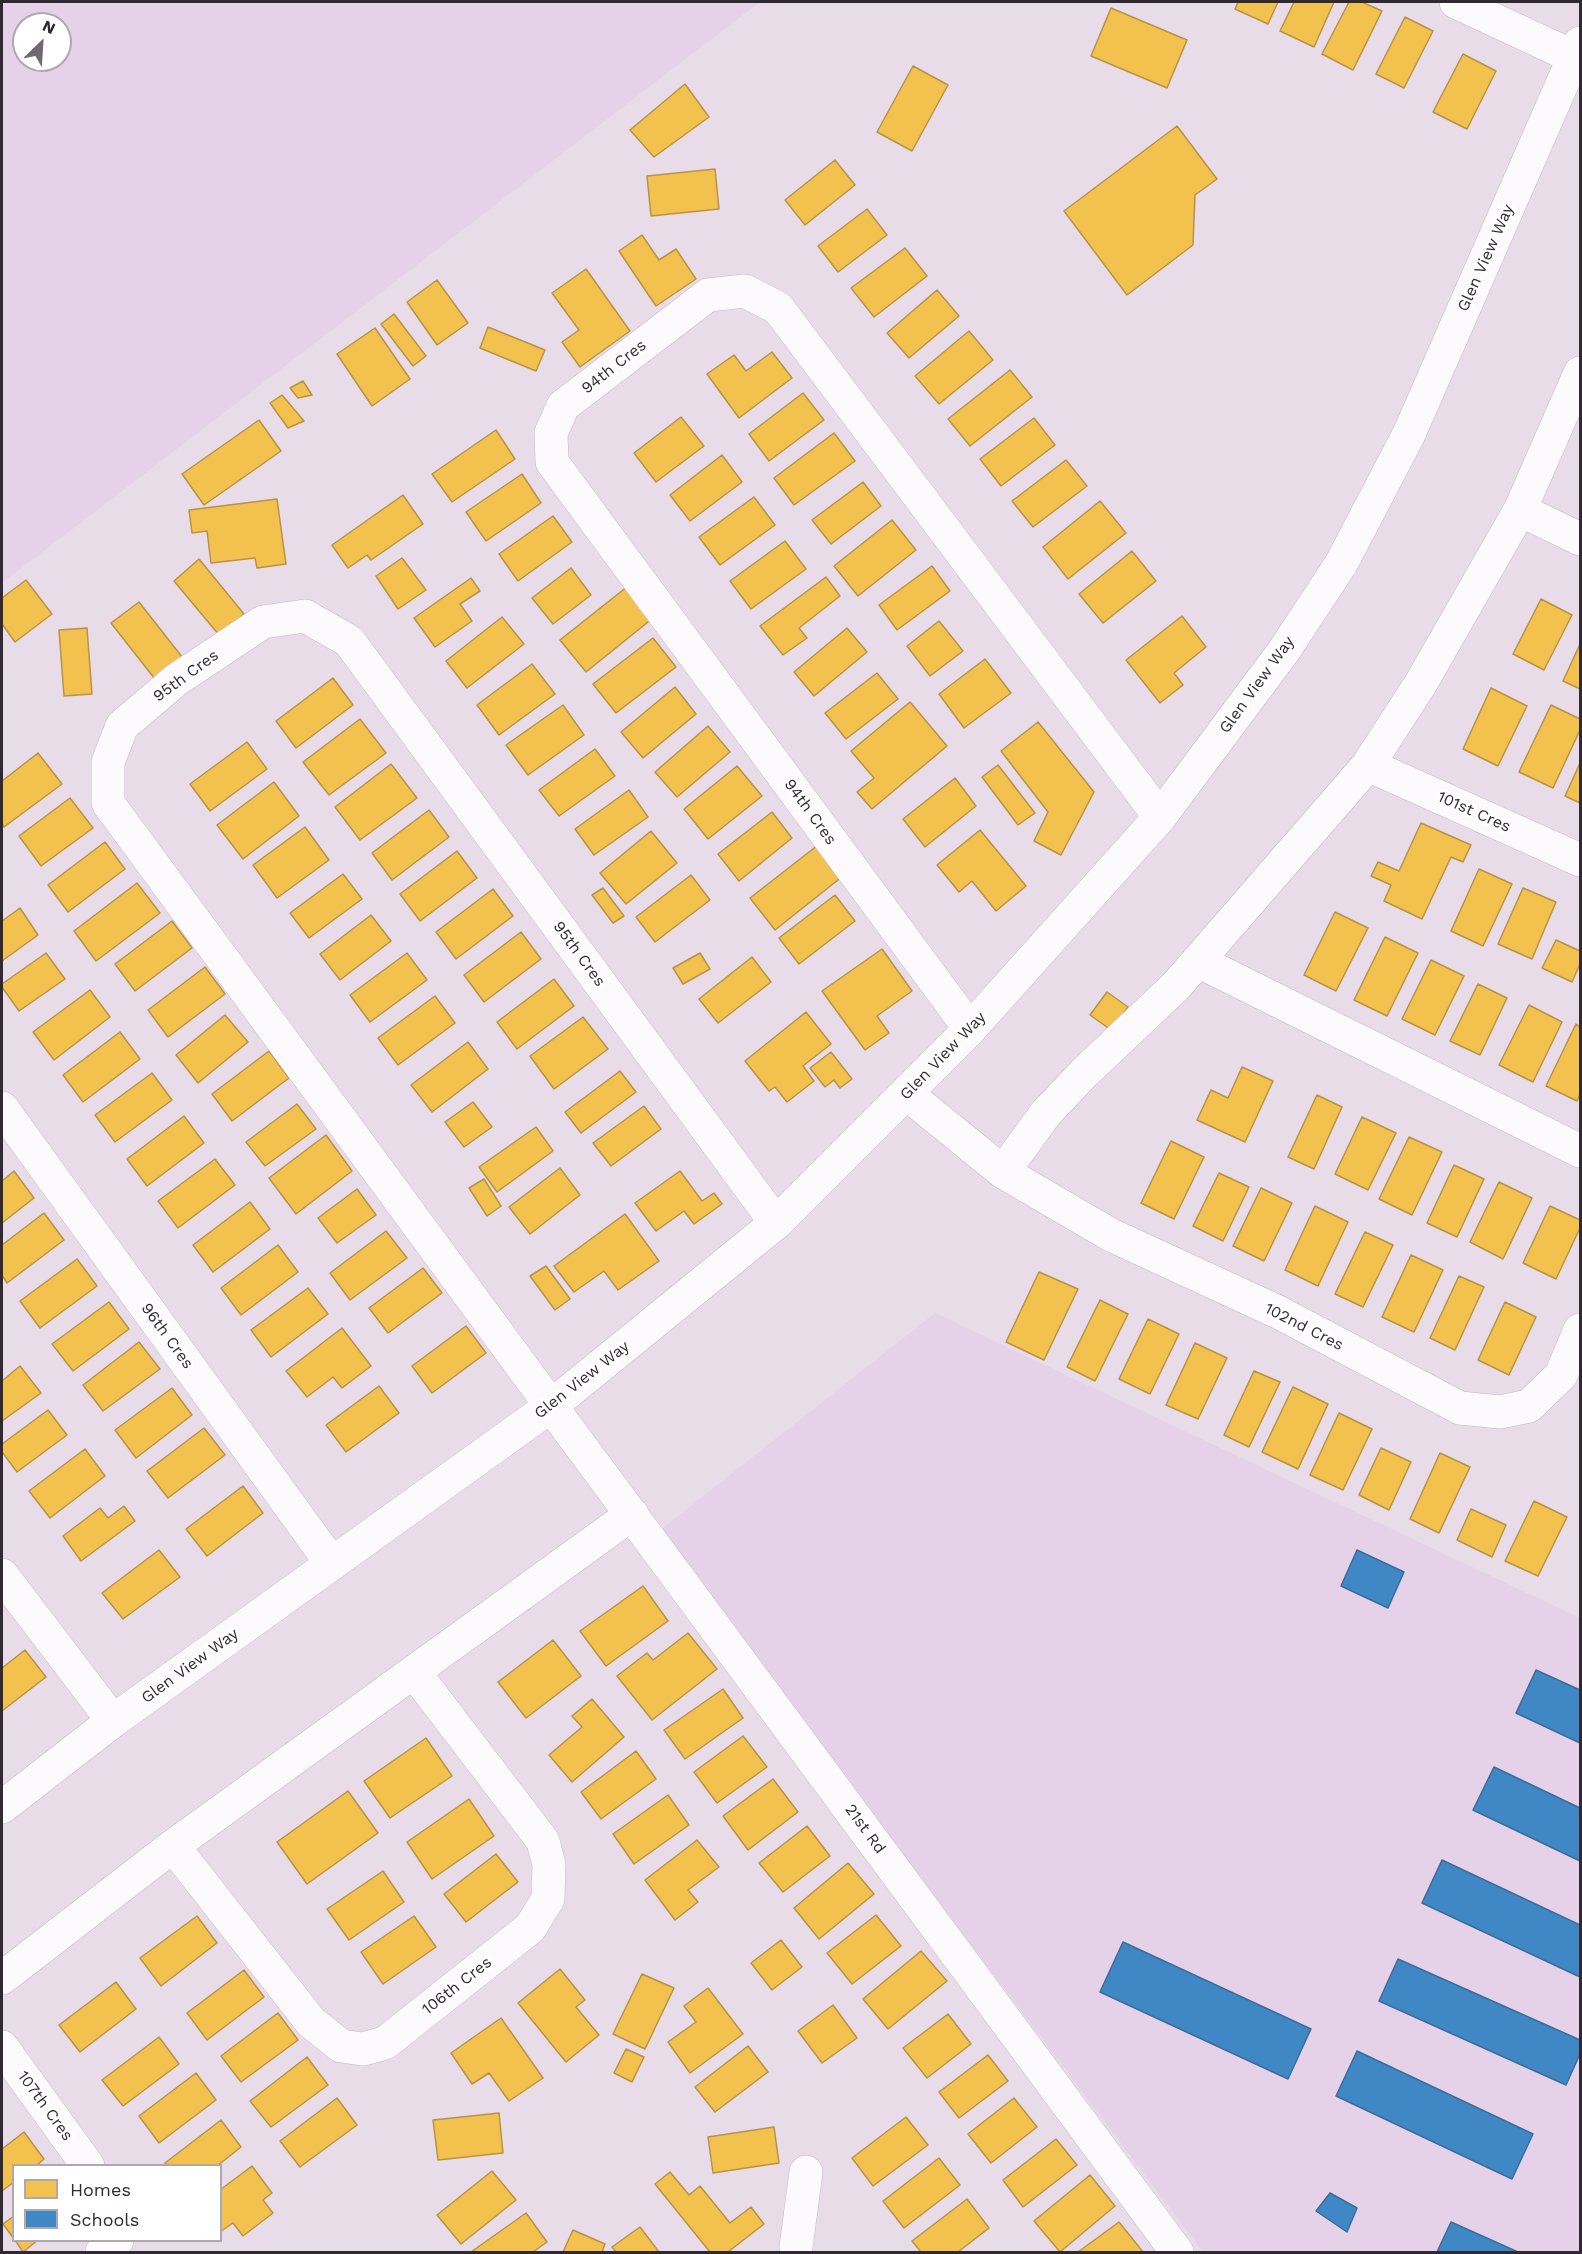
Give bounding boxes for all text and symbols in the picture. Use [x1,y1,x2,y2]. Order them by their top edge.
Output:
north arrow [12,12,72,72]
text: N [40,16,58,38]
street label: Glen View Way [1454,201,1518,315]
street label: 94th Cres [578,336,650,398]
street label: Glen View Way [1215,633,1299,737]
street label: 95th Cres [150,646,222,706]
street label: 94th Cres [780,775,840,849]
street label: 101st Cres [1434,787,1514,837]
street label: 95th Cres [549,918,609,990]
street label: Glen View Way [896,1008,990,1104]
street label: 96th Cres [137,1299,197,1373]
street label: 102nd Cres [1261,1299,1347,1355]
street label: Glen View Way [531,1337,633,1423]
street label: Glen View Way [138,1624,242,1708]
street label: 21st Rd [841,1800,889,1858]
street label: 106th Cres [418,1953,496,2019]
street label: 107th Cres [13,2067,77,2145]
legend [12,2164,222,2242]
text: Homes [70,2179,131,2200]
text: Schools [70,2209,139,2230]

